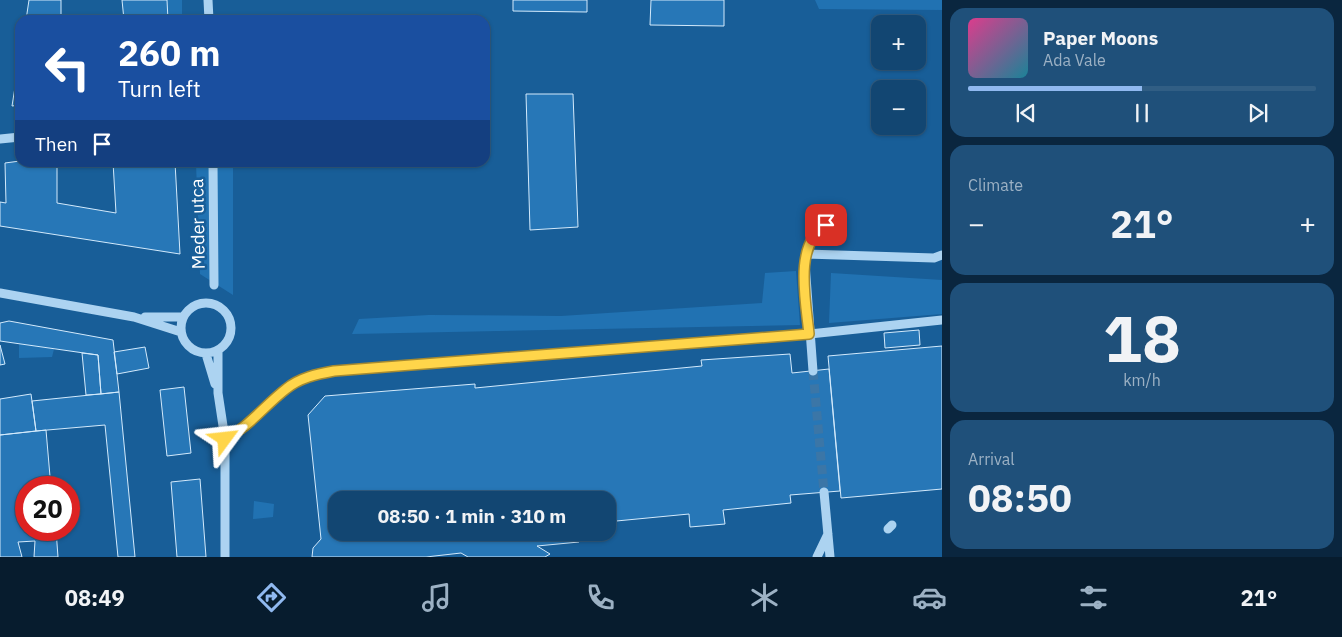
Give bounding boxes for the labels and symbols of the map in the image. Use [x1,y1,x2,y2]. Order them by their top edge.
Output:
street label: Meder utca [185,178,210,270]
pin [805,204,847,246]
position arrow [198,412,250,464]
speed limit sign: 20 [15,476,80,541]

